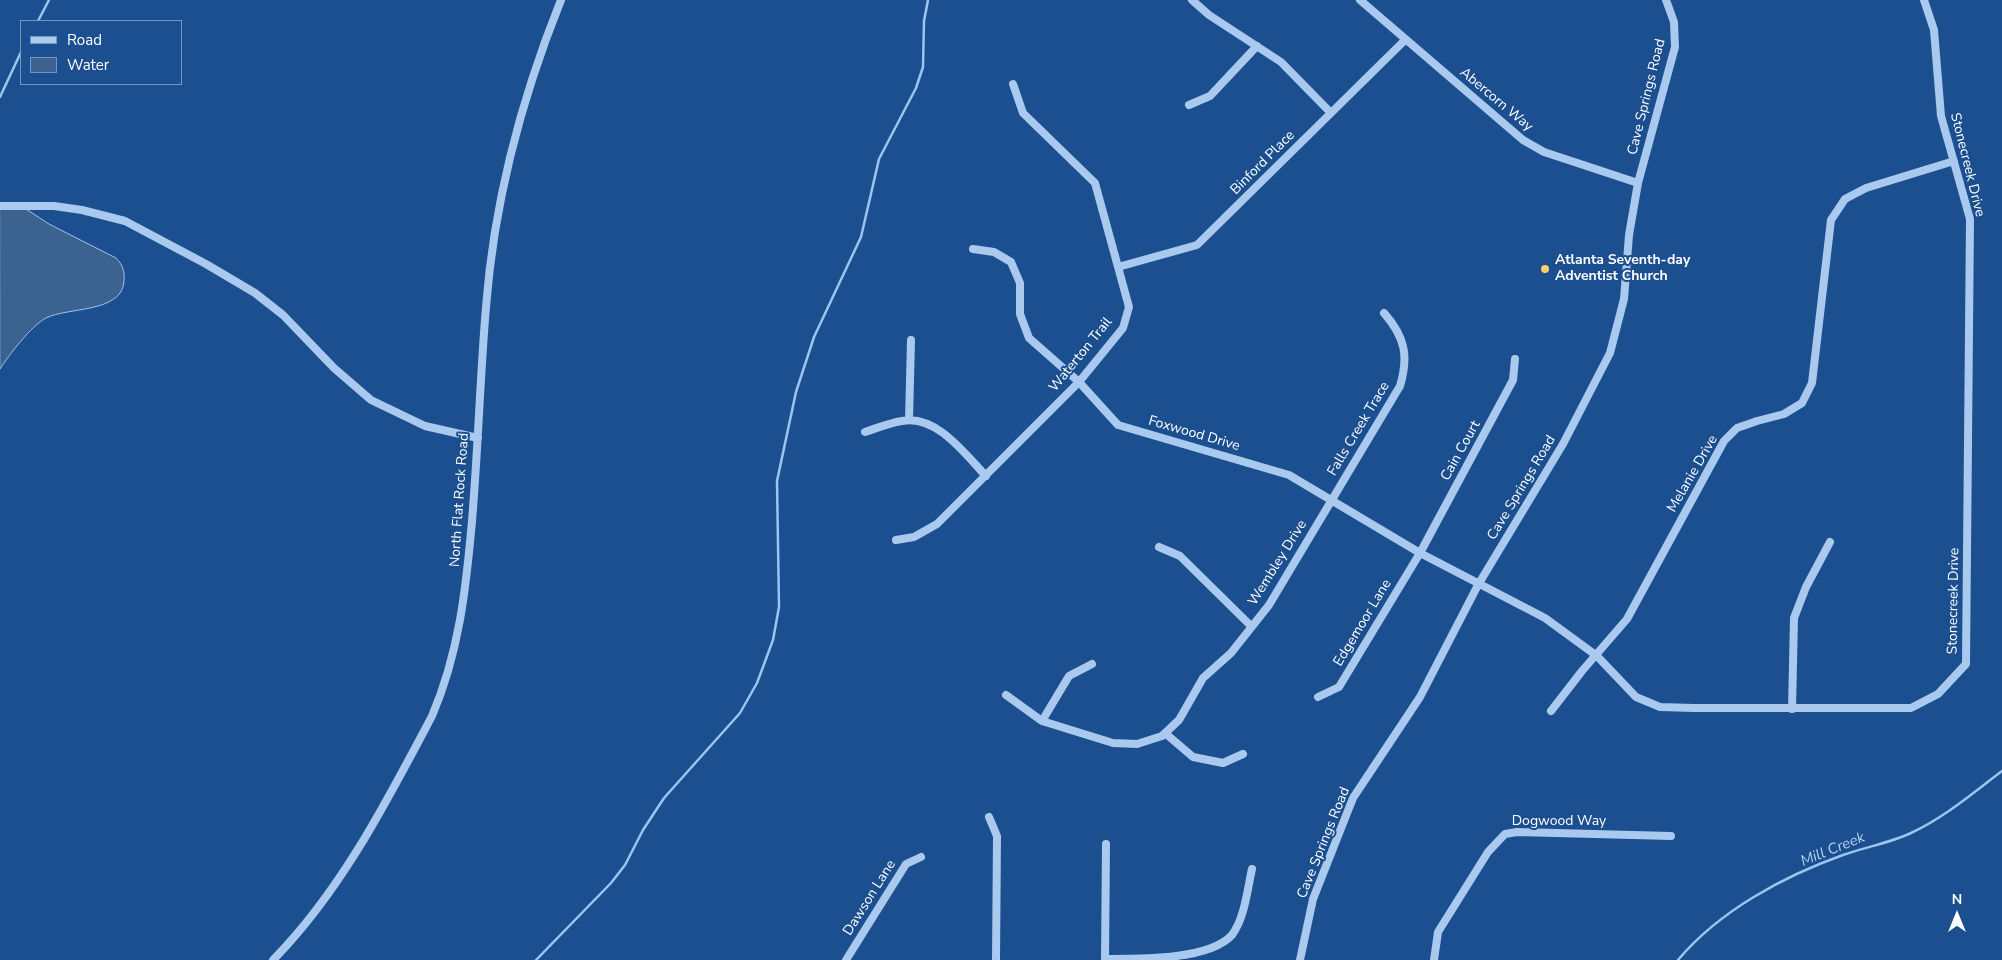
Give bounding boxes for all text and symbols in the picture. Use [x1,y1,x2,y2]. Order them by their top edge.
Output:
legend [20,20,182,85]
text: Road [67,30,102,50]
street label: Cave Springs Road [1624,37,1670,157]
text: Water [67,55,109,75]
street label: Abercorn Way [1456,64,1536,136]
street label: Stonecreek Drive [1946,111,1988,219]
street label: Binford Place [1227,127,1299,199]
place label: Atlanta Seventh-day Adventist Church [1555,253,1690,286]
marker: Atlanta Seventh-day Adventist Church [1539,263,1551,275]
street label: Waterton Trail [1046,314,1116,396]
street label: Falls Creek Trace [1324,379,1394,479]
street label: Foxwood Drive [1146,413,1242,455]
street label: Cain Court [1438,418,1484,484]
street label: North Flat Rock Road [447,432,473,568]
street label: Melanie Drive [1664,432,1722,516]
street label: Cave Springs Road [1484,433,1560,543]
street label: Wembley Drive [1245,517,1311,609]
street label: Stonecreek Drive [1945,548,1963,654]
street label: Edgemoor Lane [1330,576,1396,670]
street label: Cave Springs Road [1294,785,1354,901]
street label: Dogwood Way [1512,814,1606,830]
water label: Mill Creek [1798,829,1868,871]
street label: Dawson Lane [840,857,900,939]
north arrow [1932,890,1982,940]
text: N [1952,890,1962,909]

